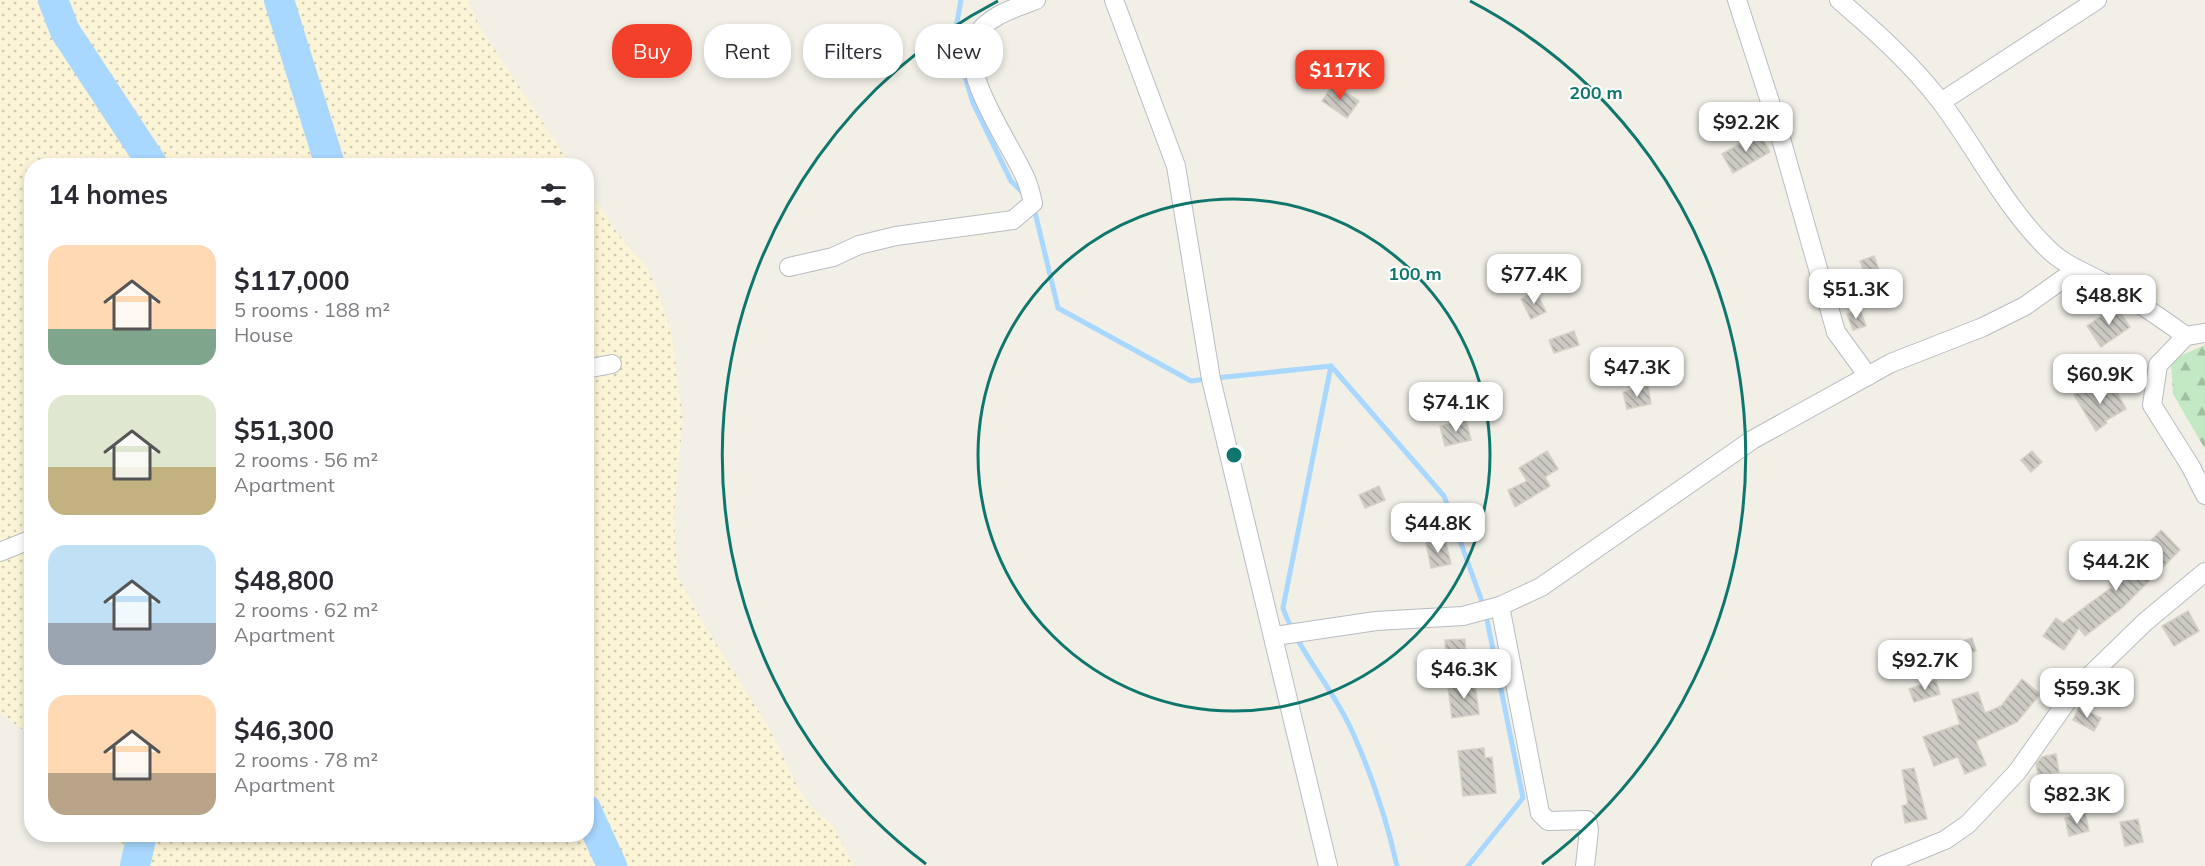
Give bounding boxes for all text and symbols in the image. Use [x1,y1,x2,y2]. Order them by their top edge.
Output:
chip: Buy [612,24,692,78]
chip: Rent [704,24,791,78]
chip: Filters [803,24,903,78]
chip: New [915,24,1003,78]
pin: $117K [1298,50,1382,101]
text: $117K [1309,57,1371,82]
text: 200 m [1569,81,1623,104]
pin: $92.2K [1697,102,1795,153]
text: $92.2K [1713,109,1779,134]
text: 14 homes [48,178,168,211]
icon: filters [537,178,570,211]
pin: $77.4K [1485,254,1583,305]
text: $77.4K [1501,261,1567,286]
text: 100 m [1388,262,1442,285]
text: $117,000 [234,264,350,297]
icon: home [96,269,168,341]
pin: $51.3K [1807,269,1905,320]
pin: $48.8K [2060,275,2158,326]
text: $51.3K [1823,276,1889,301]
text: $48.8K [2076,282,2142,307]
text: 5 rooms · 188 m² [234,297,390,322]
text: House [234,322,293,347]
pin: $47.3K [1588,347,1686,398]
text: $47.3K [1604,354,1670,379]
pin: $60.9K [2051,354,2149,405]
text: $60.9K [2067,361,2133,386]
pin: $74.1K [1407,382,1505,433]
text: $74.1K [1423,389,1489,414]
text: $51,300 [234,414,334,447]
icon: home [96,419,168,491]
centre of rings [1224,445,1244,465]
text: 2 rooms · 56 m² [234,447,378,472]
text: Apartment [234,472,335,497]
pin: $44.8K [1389,503,1487,554]
text: $44.8K [1405,510,1471,535]
pin: $44.2K [2067,541,2165,592]
text: $44.2K [2083,548,2149,573]
text: $48,800 [234,564,334,597]
icon: home [96,569,168,641]
text: 2 rooms · 62 m² [234,597,378,622]
text: Apartment [234,622,335,647]
pin: $92.7K [1876,640,1974,691]
text: $92.7K [1892,647,1958,672]
pin: $46.3K [1415,649,1513,700]
text: $46.3K [1431,656,1497,681]
pin: $59.3K [2038,668,2136,719]
text: $59.3K [2054,675,2120,700]
text: $46,300 [234,714,334,747]
icon: home [96,719,168,791]
text: 2 rooms · 78 m² [234,747,378,772]
text: Apartment [234,772,335,797]
pin: $82.3K [2028,774,2126,825]
text: $82.3K [2044,781,2110,806]

